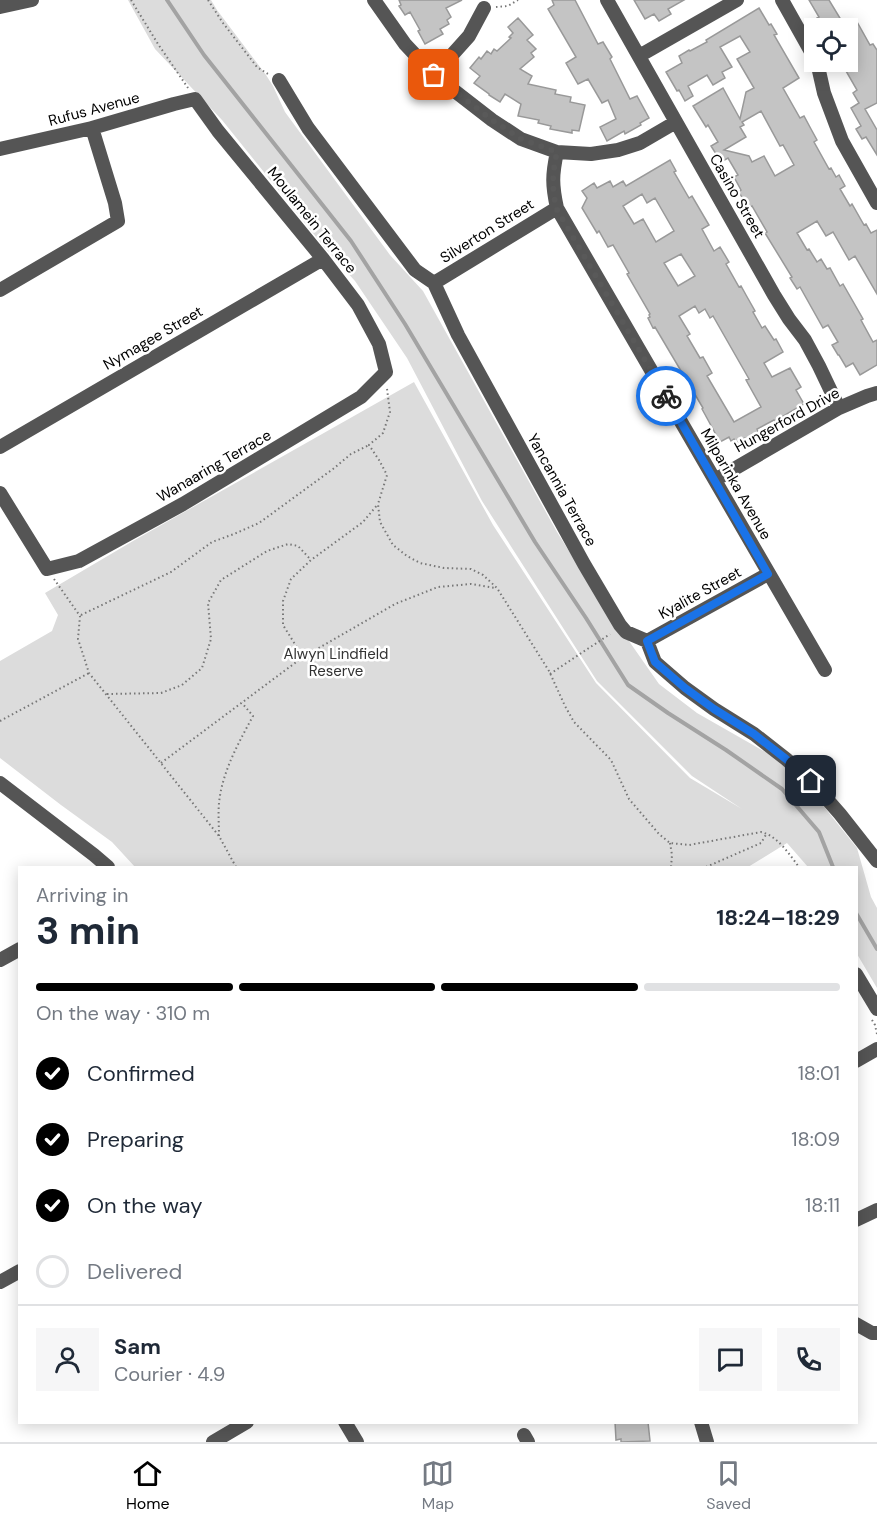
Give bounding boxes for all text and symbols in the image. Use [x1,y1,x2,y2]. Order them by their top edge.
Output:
map controls [804,18,858,72]
button: locate [804,18,858,72]
pin [408,49,459,100]
icon: bag [417,58,450,91]
street label: Rufus Avenue [46,87,142,131]
street label: Casino Street [705,150,769,242]
street label: Moulamein Terrace [263,163,361,277]
street label: Silverton Street [436,194,538,268]
street label: Nymagee Street [100,301,207,375]
courier [636,366,696,426]
icon: bike [650,380,683,413]
street label: Hungerford Drive [731,383,843,457]
street label: Wanaaring Terrace [153,425,275,507]
street label: Milparinka Avenue [696,425,776,543]
street label: Yancannia Terrace [523,430,601,550]
street label: Kyalite Street [655,562,745,624]
park label: Alwyn Lindfield Reserve [284,644,388,681]
pin [785,755,836,806]
icon: home [794,764,827,797]
text: Arriving in [36,882,128,908]
text: 18:24–18:29 [716,903,840,932]
text: 3 min [36,905,140,956]
text: On the way · 310 m [36,1000,210,1026]
icon: check [36,1057,69,1090]
text: Confirmed [87,1059,195,1088]
text: 18:01 [798,1060,840,1086]
icon: check [36,1123,69,1156]
text: Preparing [87,1125,184,1154]
text: 18:09 [791,1126,840,1152]
icon: check [36,1189,69,1222]
text: On the way [87,1191,202,1220]
text: 18:11 [805,1192,840,1218]
text: Delivered [87,1257,182,1286]
button: person [36,1328,99,1391]
button: chat [699,1328,762,1391]
button: phone [777,1328,840,1391]
text: Sam [114,1332,161,1361]
text: Courier · 4.9 [114,1361,225,1387]
tab: Home [126,1457,170,1514]
tab: Map [421,1457,454,1514]
tab: Saved [706,1457,751,1514]

